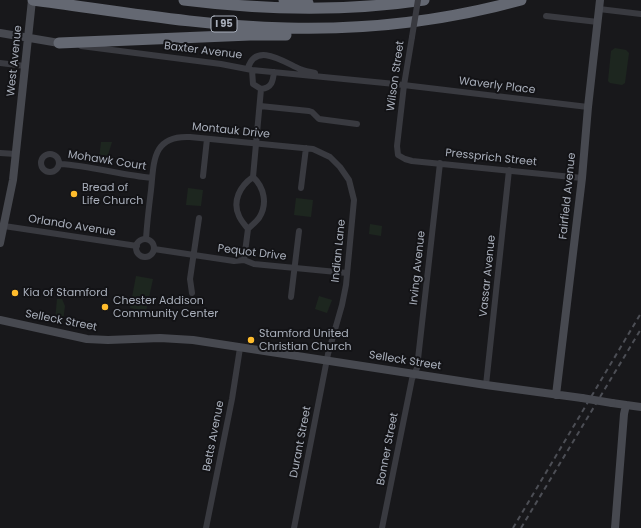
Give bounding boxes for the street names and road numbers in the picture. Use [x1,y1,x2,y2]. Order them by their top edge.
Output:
road number: I 95 [211,16,237,32]
street label: West Avenue [5,25,25,97]
street label: Baxter Avenue [163,40,243,62]
street label: Wilson Street [385,40,407,112]
street label: Waverly Place [458,75,536,97]
street label: Montauk Drive [191,120,271,142]
street label: Pressprich Street [445,147,537,169]
street label: Mohawk Court [67,148,147,174]
street label: Fairfield Avenue [557,152,579,240]
street label: Orlando Avenue [27,213,117,239]
street label: Indian Lane [329,219,349,283]
street label: Irving Avenue [408,230,428,306]
street label: Vassar Avenue [477,234,499,318]
street label: Pequot Drive [217,242,287,264]
street label: Selleck Street [24,308,98,334]
street label: Selleck Street [368,349,442,373]
street label: Betts Avenue [201,400,227,472]
street label: Durant Street [288,405,314,479]
street label: Bonner Street [374,411,402,487]

